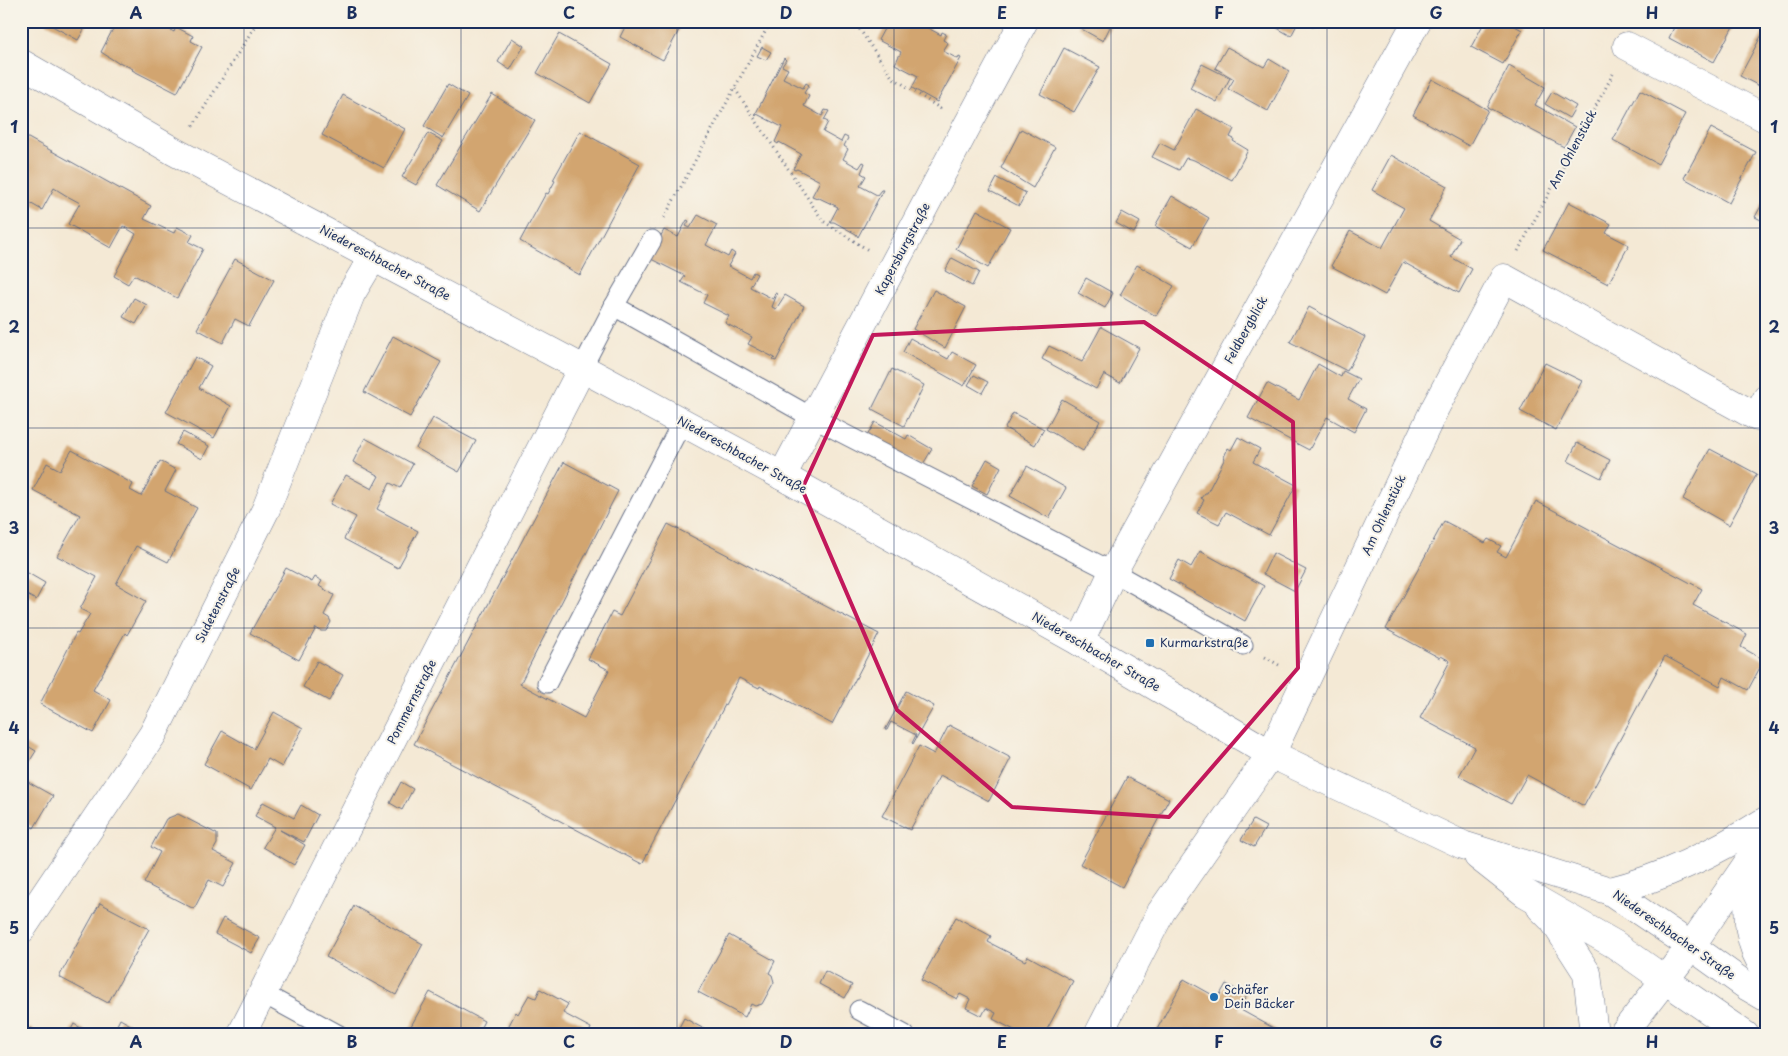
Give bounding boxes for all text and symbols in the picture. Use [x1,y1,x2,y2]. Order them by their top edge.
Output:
text: A [130,0,143,24]
text: B [347,0,358,24]
text: C [563,0,575,24]
text: D [780,0,792,24]
text: E [997,0,1007,24]
text: F [1214,0,1224,24]
text: G [1429,0,1443,24]
text: H [1646,0,1658,24]
street label: Am Ohlenstück [1544,106,1601,191]
text: 1 [10,114,18,138]
text: 1 [1770,114,1778,138]
street label: Kapersburgstraße [870,199,934,298]
street label: Niedereschbacher Straße [317,220,454,304]
street label: Feldbergblick [1219,292,1271,367]
text: 2 [8,314,20,338]
text: 2 [1768,314,1780,338]
street label: Niedereschbacher Straße [674,411,811,497]
street label: Am Ohlenstück [1356,471,1410,558]
text: 3 [9,515,19,539]
text: 3 [1769,515,1779,539]
street label: Sudetenstraße [190,563,244,646]
street label: Niedereschbacher Straße [1029,607,1164,695]
place label: Kurmarkstraße [1160,633,1248,651]
marker: Kurmarkstraße [1144,637,1156,649]
street label: Pommernstraße [382,656,440,747]
text: 4 [9,715,20,739]
text: 4 [1769,715,1780,739]
street label: Niedereschbacher Straße [1610,885,1739,983]
text: 5 [9,915,19,939]
text: 5 [1769,915,1779,939]
place label: Schäfer Dein Bäcker [1224,980,1295,1012]
marker: Schäfer Dein Bäcker [1208,991,1220,1003]
text: A [130,1029,143,1053]
text: B [347,1029,358,1053]
text: C [563,1029,575,1053]
text: D [780,1029,792,1053]
text: E [997,1029,1007,1053]
text: F [1214,1029,1224,1053]
text: G [1429,1029,1443,1053]
text: H [1646,1029,1658,1053]

